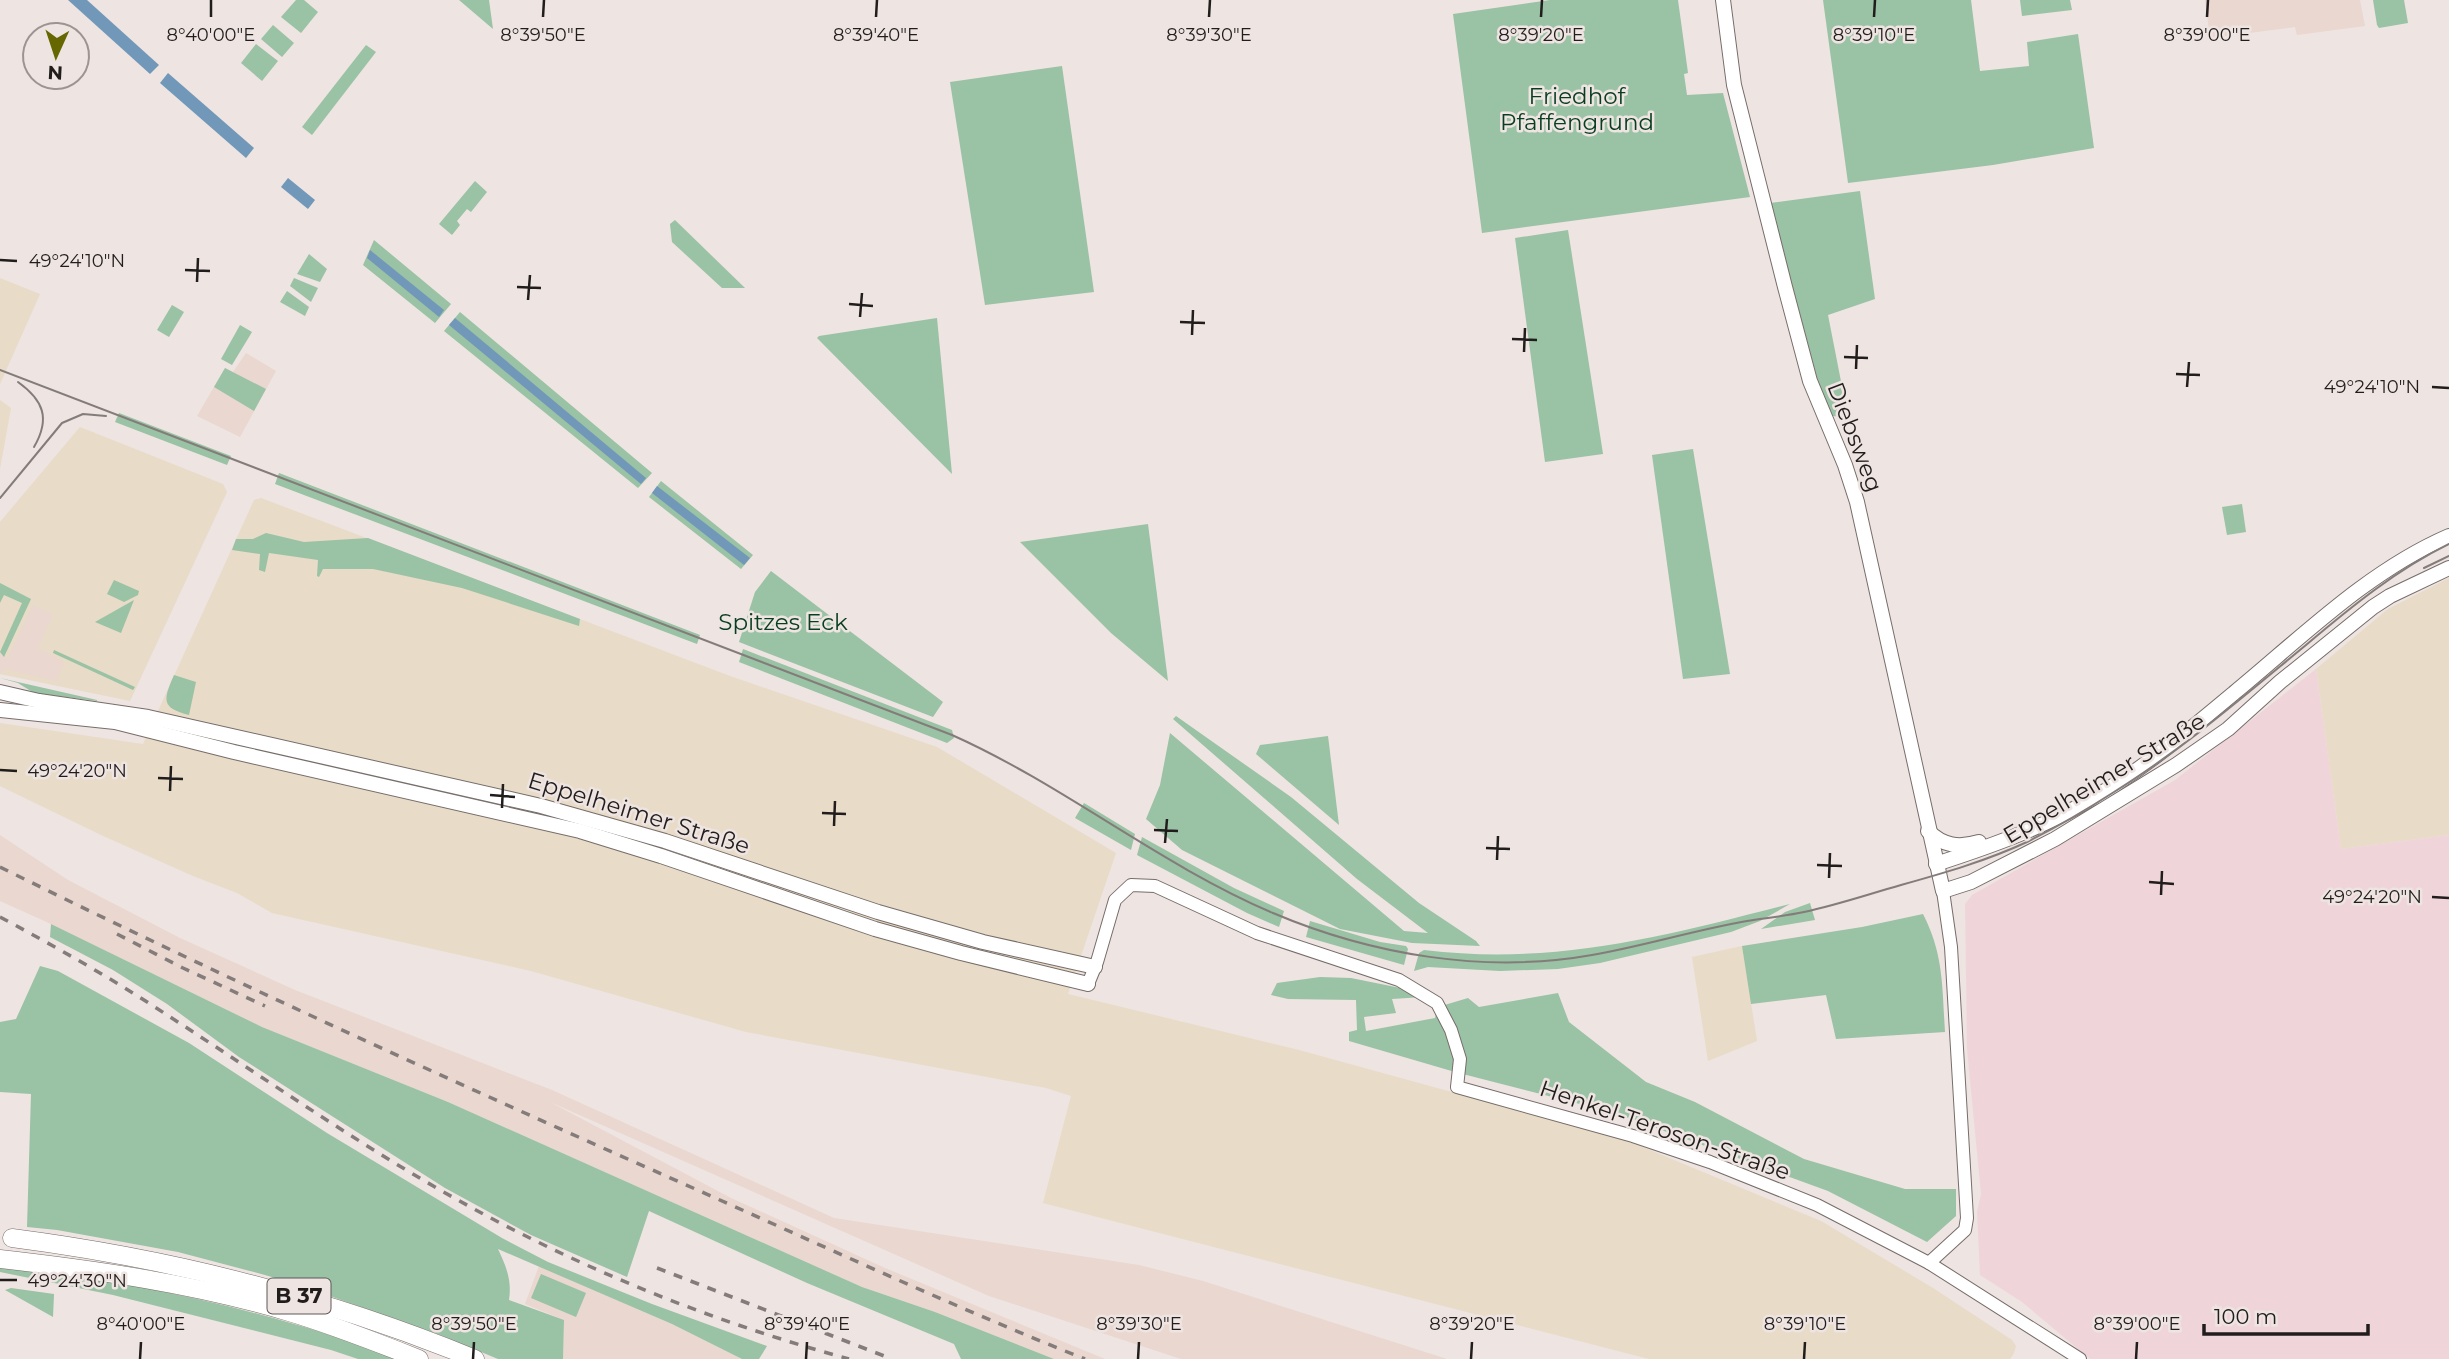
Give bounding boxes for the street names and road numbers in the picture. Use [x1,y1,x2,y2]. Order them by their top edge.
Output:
street label: Diebsweg [1821,378,1889,496]
street label: Eppelheimer Straße [1998,707,2210,849]
street label: Eppelheimer Straße [525,766,753,860]
street label: Henkel-Teroson-Straße [1536,1074,1794,1186]
road number: B 37 [268,1278,330,1314]

